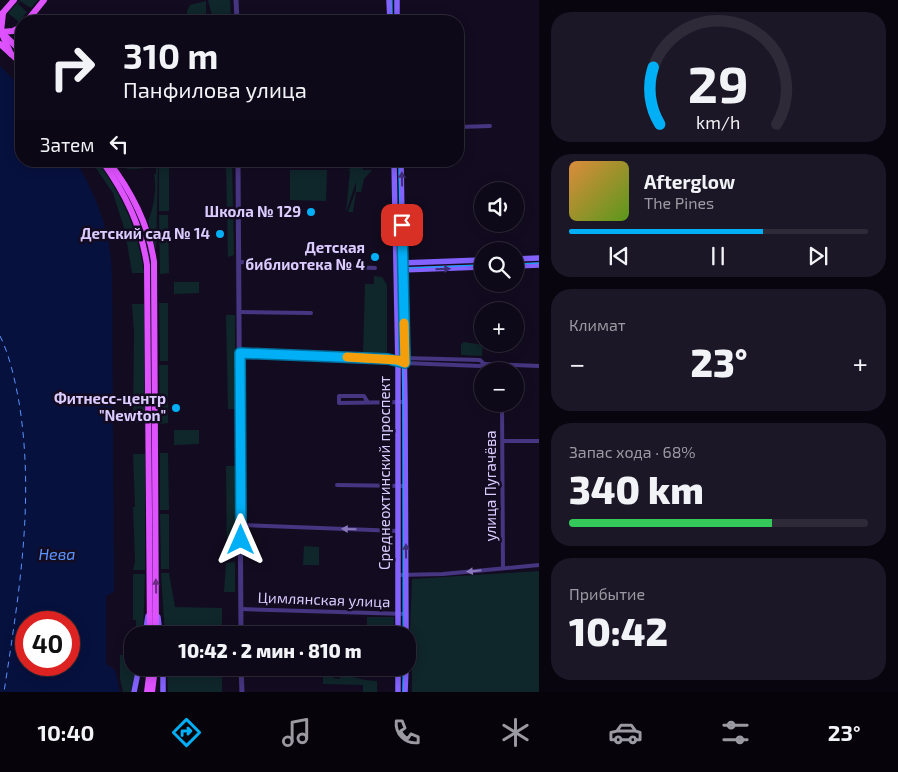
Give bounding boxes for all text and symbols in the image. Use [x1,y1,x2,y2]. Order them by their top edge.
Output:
text: 310 m [123,34,218,76]
icon: right [40,35,105,100]
text: 29 [688,51,749,113]
text: Панфилова улица [123,76,307,102]
text: km/h [696,111,741,133]
icon: left [105,130,133,158]
text: Затем [40,133,95,156]
text: Afterglow [644,170,735,193]
one-way arrow [398,171,406,187]
map controls [474,182,524,412]
button: sound [474,182,524,232]
text: The Pines [644,193,714,212]
place label: Школа № 129 [205,202,301,220]
pin [381,204,423,246]
marker: Школа № 129 [305,206,317,218]
icon: arrive [388,211,416,239]
place label: Детский сад № 14 [80,224,210,242]
marker: Детский сад № 14 [214,228,226,240]
place label: Детская библиотека № 4 [245,238,365,273]
button: search [474,242,524,292]
icon: previous [605,242,633,270]
icon: pause [704,242,732,270]
icon: next [804,242,832,270]
marker: Детская библиотека № 4 [369,251,381,263]
one-way arrow [435,265,451,273]
button: + [474,302,524,352]
text: Климат [569,315,626,334]
text: 23° [691,339,747,385]
text: − [569,346,585,380]
text: + [853,346,868,380]
button: − [474,362,524,412]
street label: Среднеохтинский проспект [375,376,393,570]
place label: Фитнесс-центр "Newton" [54,389,166,424]
marker: Фитнесс-центр "Newton" [170,402,182,414]
street label: улица Пугачёва [481,430,500,542]
text: Запас хода · 68% [569,442,696,461]
text: 340 km [569,466,704,512]
position arrow [214,513,266,565]
one-way arrow [341,525,357,533]
one-way arrow [402,543,410,559]
water label: Нева [38,544,76,563]
one-way arrow [466,567,482,575]
one-way arrow [152,578,160,594]
text: Прибытие [569,584,645,603]
street label: Цимлянская улица [257,588,391,611]
text: 10:42 [569,608,668,654]
speed limit sign: 40 [15,611,80,676]
text: 10:42 · 2 мин · 810 m [178,639,362,662]
icon: directions [169,715,204,750]
icon: music [279,715,314,750]
icon: phone [389,715,424,750]
icon: climate [498,715,533,750]
icon: car [608,715,643,750]
icon: filters [718,715,753,750]
text: 10:40 [37,719,94,745]
text: 23° [828,719,861,745]

